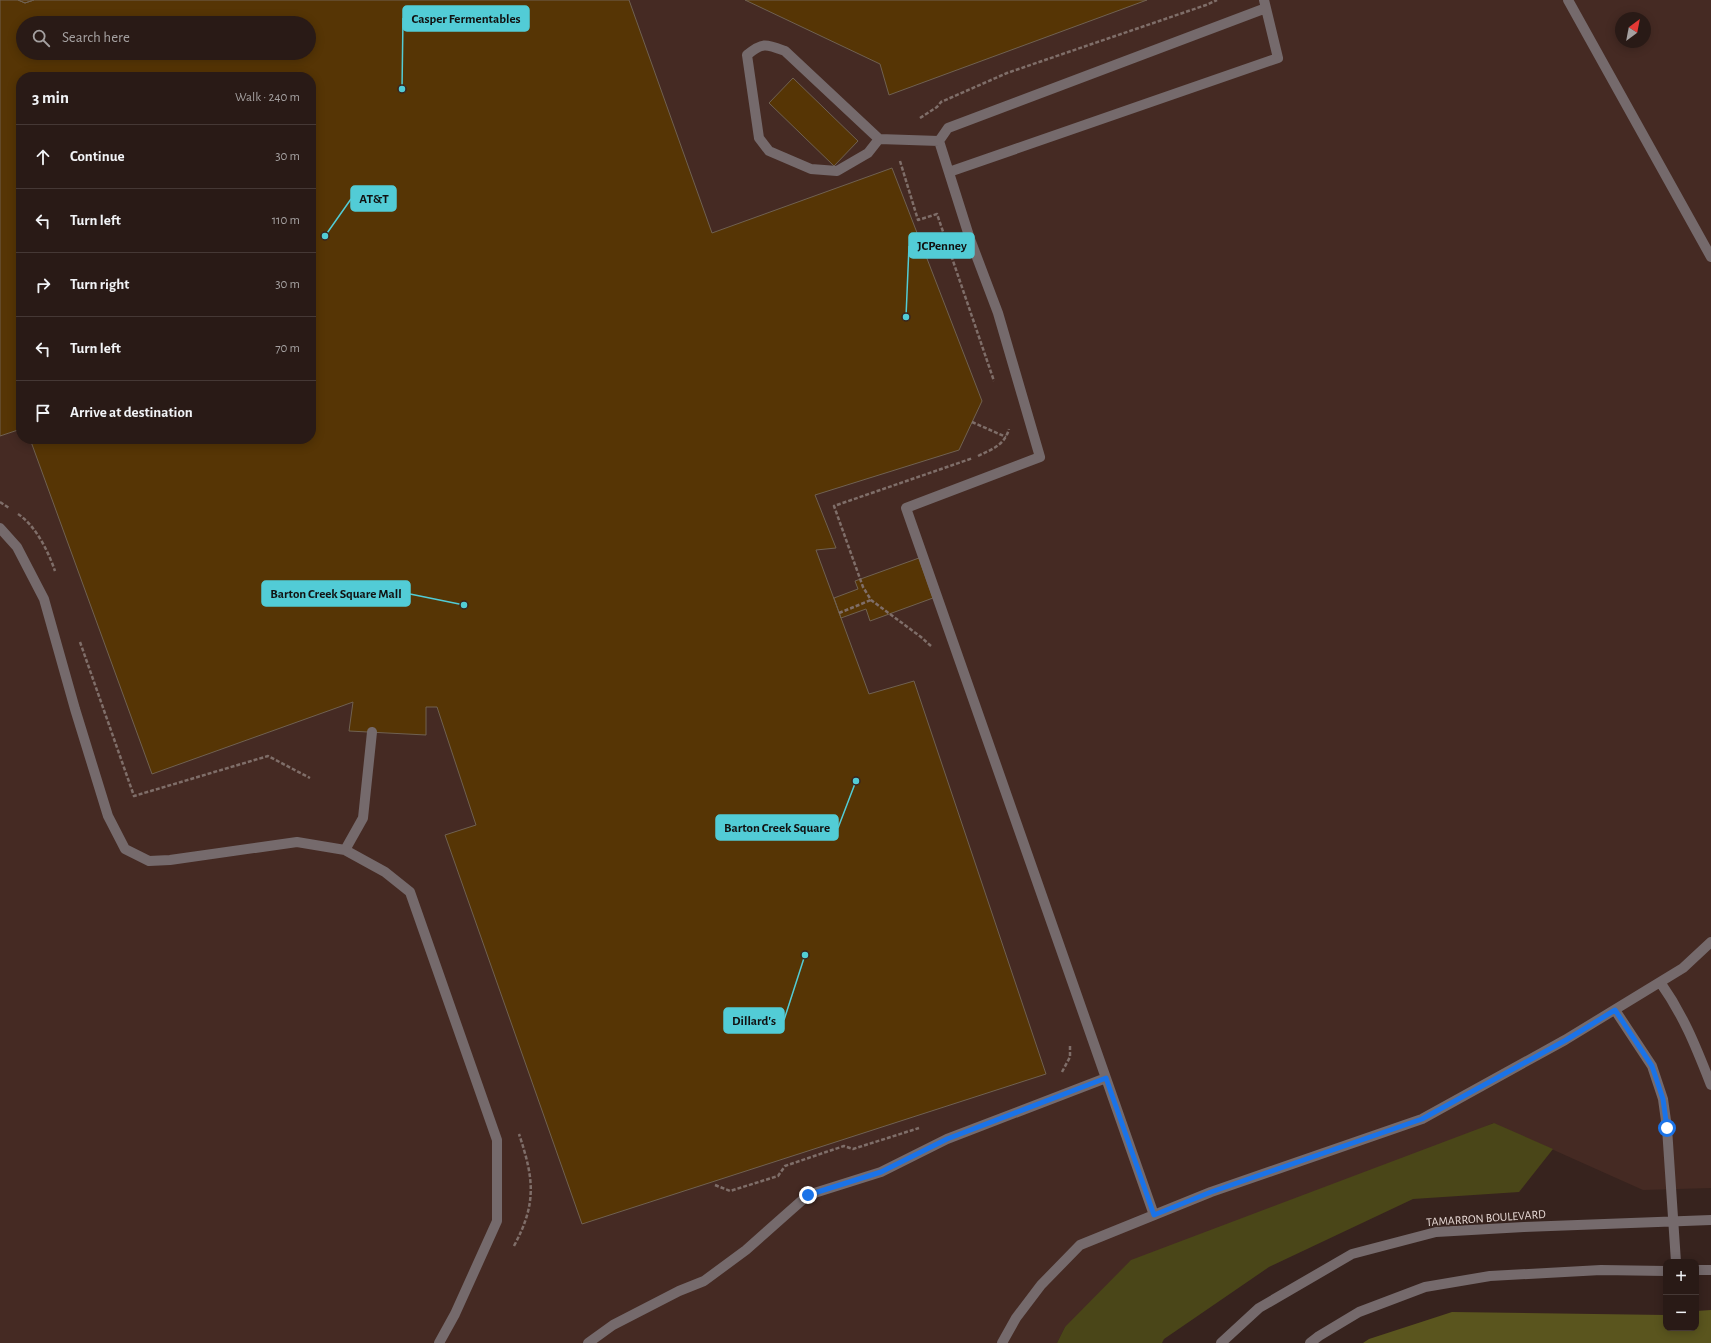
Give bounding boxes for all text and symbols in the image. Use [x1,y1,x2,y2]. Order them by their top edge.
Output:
callout: Casper Fermentables [403,6,529,31]
north arrow [1615,12,1651,48]
text: Casper Fermentables [411,13,521,26]
search box [16,16,316,60]
icon: search [30,27,52,49]
text: Search here [62,30,130,45]
text: 3 min [32,89,69,106]
text: Walk · 240 m [235,91,300,104]
icon: ahead [32,146,54,168]
text: Continue [70,149,125,164]
text: 30 m [275,150,300,163]
callout: AT&T [351,186,396,211]
text: AT&T [359,193,389,206]
icon: left [32,210,54,232]
text: Turn left [70,213,121,228]
text: 110 m [272,214,300,227]
callout: JCPenney [909,233,974,258]
text: JCPenney [917,240,967,253]
icon: right [32,274,54,296]
text: Turn right [70,277,129,292]
text: 30 m [275,278,300,291]
icon: left [32,338,54,360]
text: Turn left [70,341,121,356]
text: 70 m [275,342,300,355]
icon: arrive [32,402,54,424]
text: Arrive at destination [70,405,193,420]
callout: Barton Creek Square Mall [262,581,410,606]
text: Barton Creek Square Mall [270,588,402,601]
callout: Barton Creek Square [716,815,838,840]
text: Barton Creek Square [724,822,830,835]
callout: Dillard's [724,1008,784,1033]
text: Dillard's [732,1015,776,1028]
route start [1658,1119,1676,1137]
route end [799,1186,817,1204]
street label: TAMARRON BOULEVARD [1426,1208,1546,1228]
map controls [1663,1259,1699,1331]
button: + [1663,1259,1699,1295]
button: − [1663,1295,1699,1331]

